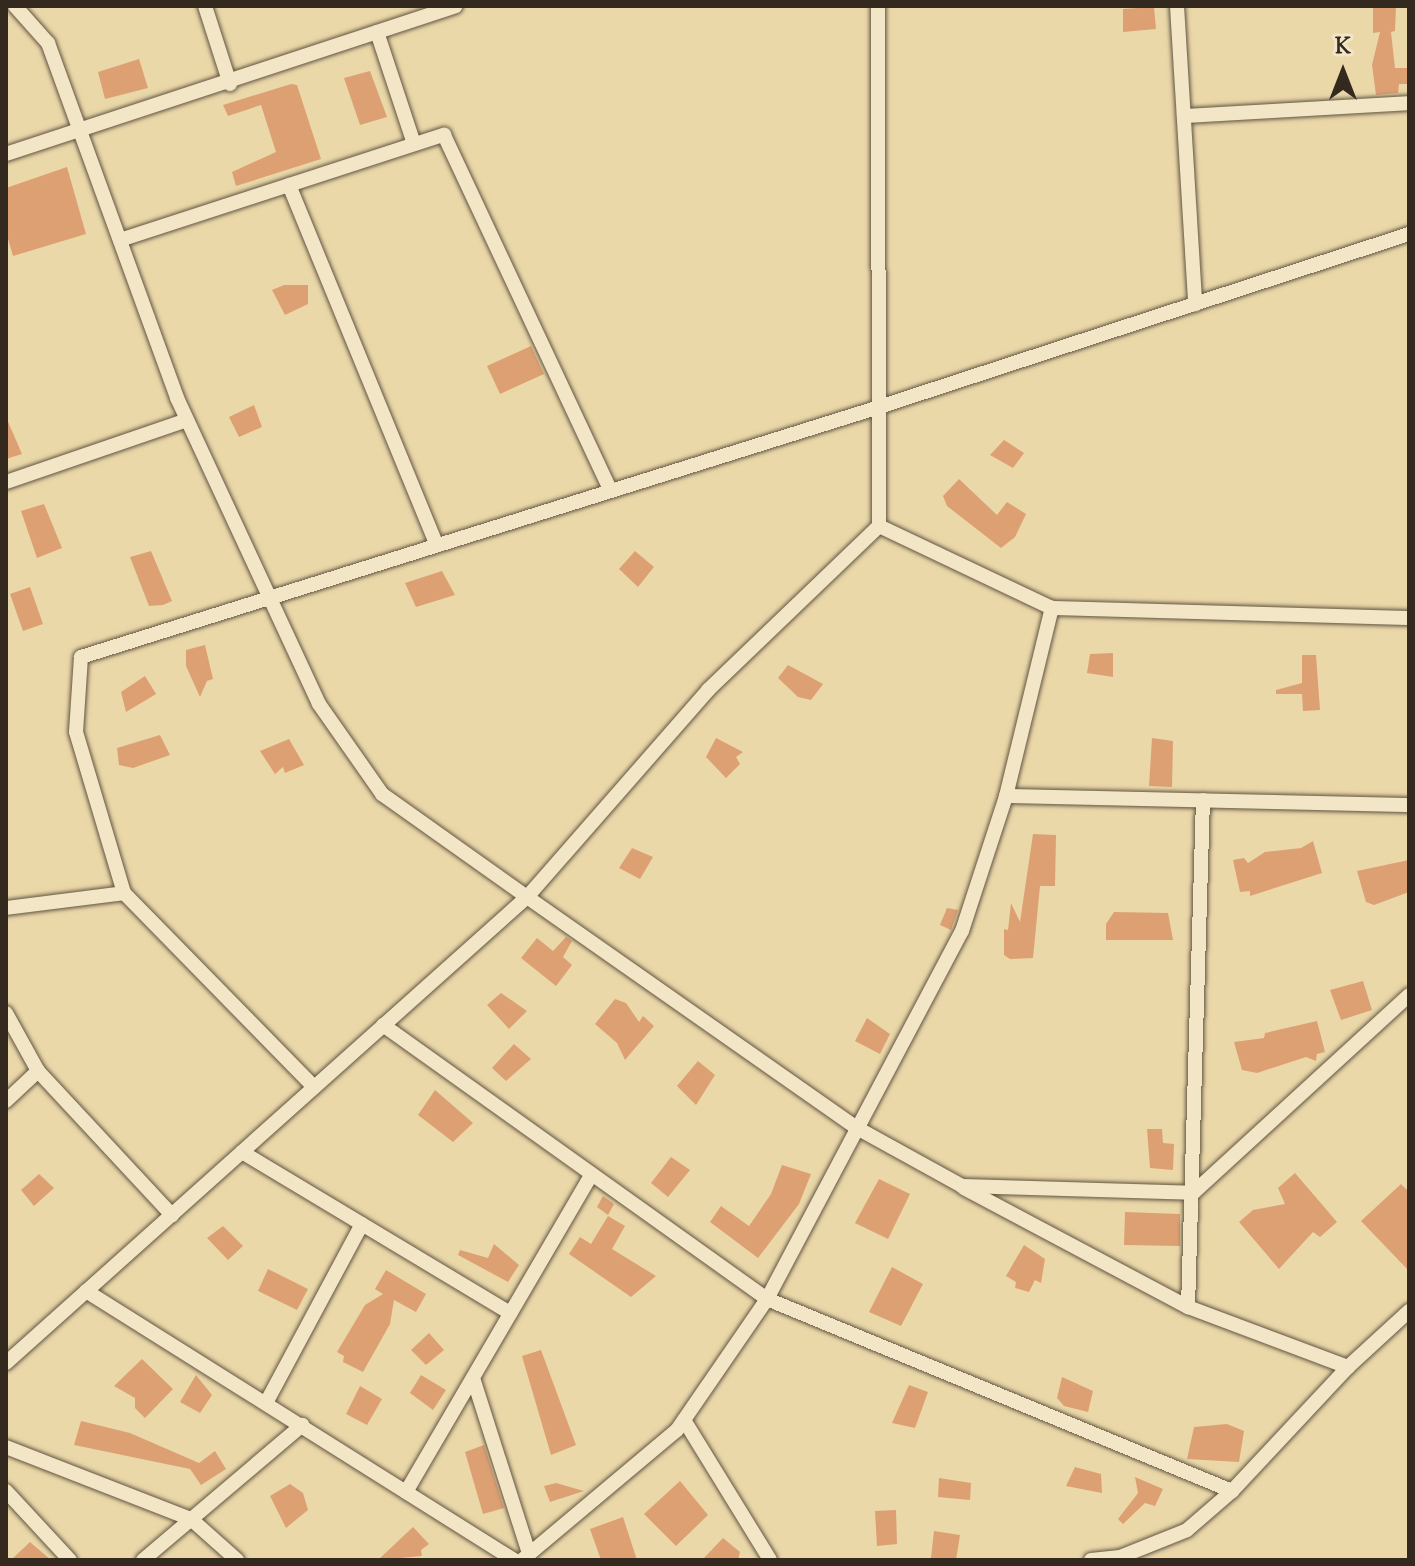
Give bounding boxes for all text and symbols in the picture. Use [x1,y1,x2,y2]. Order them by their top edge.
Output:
north arrow [1303,32,1383,112]
text: K [1335,32,1351,64]

